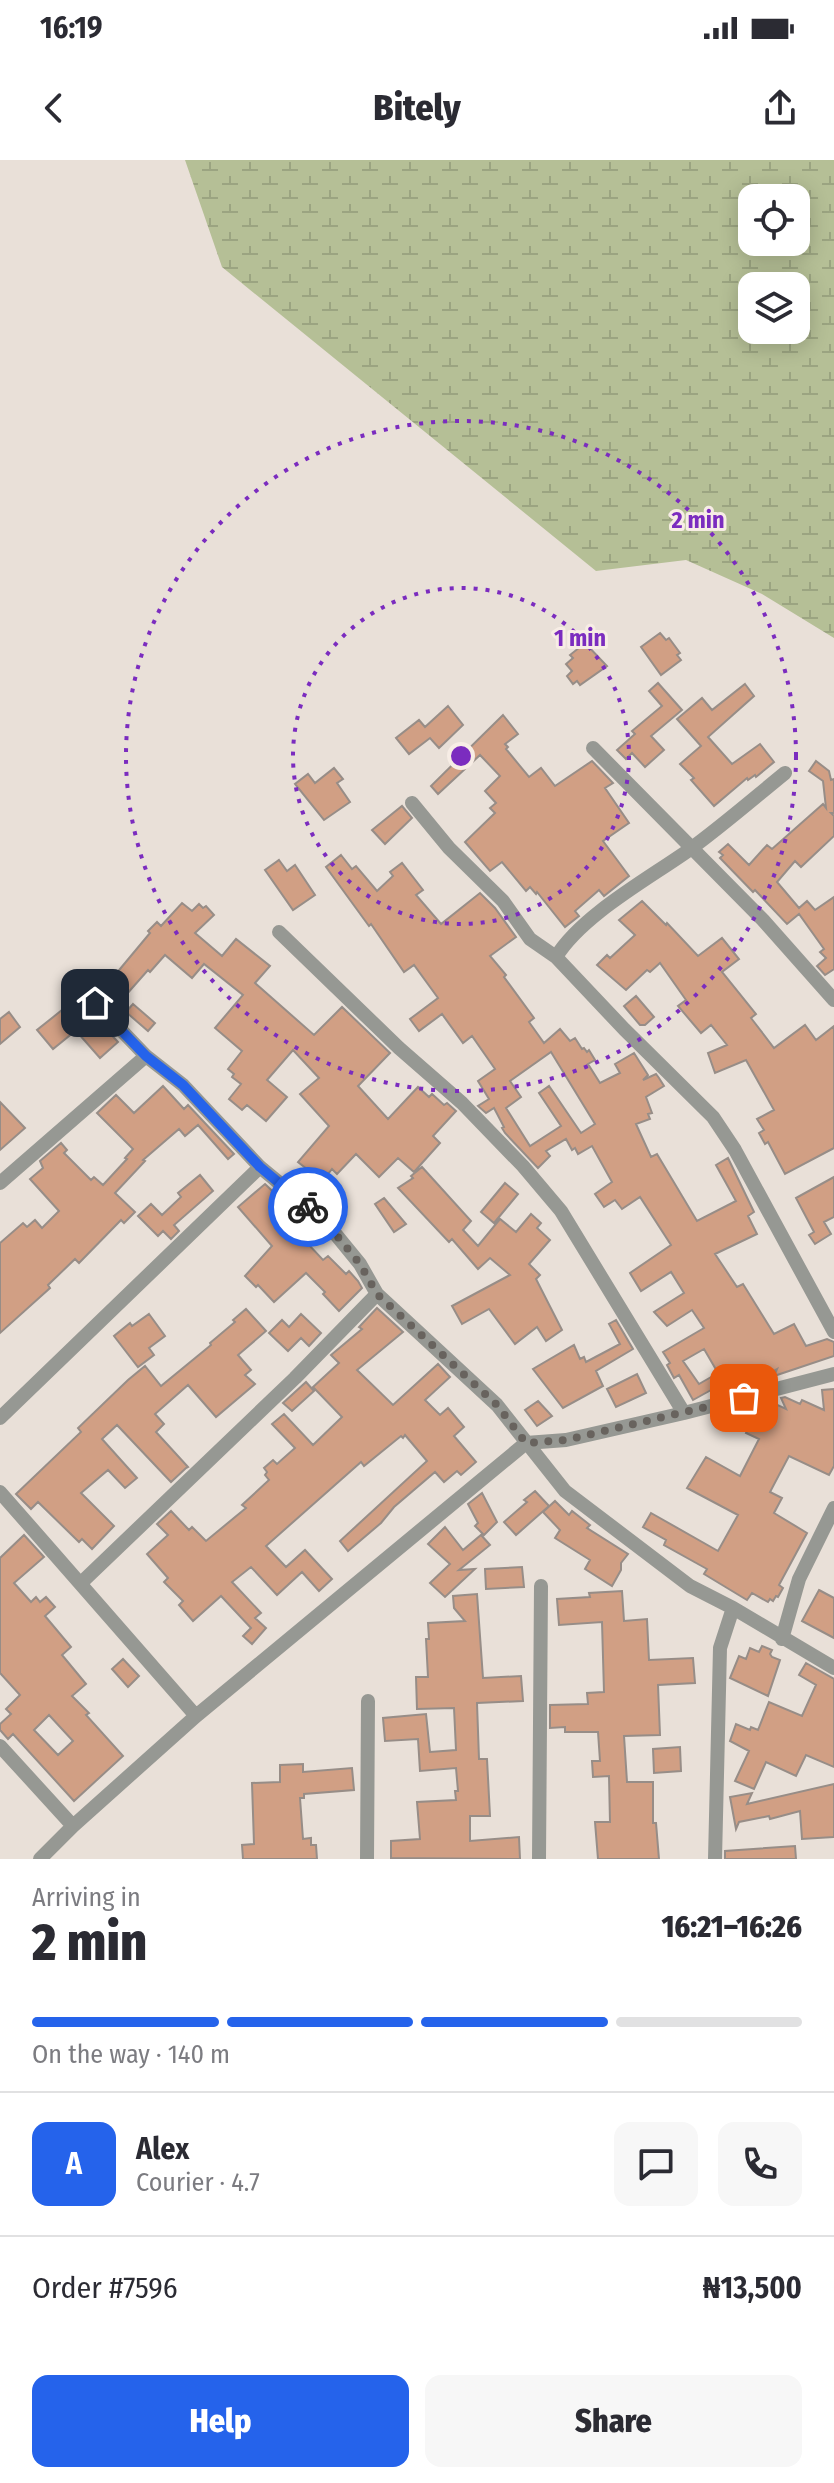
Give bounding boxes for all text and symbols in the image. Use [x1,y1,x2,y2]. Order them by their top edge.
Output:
text: 16:19 [40,10,102,46]
icon: back [32,86,76,130]
text: Bitely [373,86,461,130]
icon: share [758,86,802,130]
map controls [738,184,810,344]
button: locate [738,184,810,256]
button: layers [738,272,810,344]
text: 2 min [670,506,725,534]
text: 1 min [554,624,606,652]
centre of rings [447,742,475,770]
pin [61,969,129,1037]
icon: home [73,981,117,1025]
courier [268,1167,348,1247]
icon: bike [286,1185,330,1229]
pin [710,1364,778,1432]
icon: bag [722,1376,766,1420]
text: Arriving in [32,1882,141,1913]
text: 16:21–16:26 [661,1909,802,1945]
text: 2 min [32,1911,147,1974]
text: On the way · 140 m [32,2039,230,2070]
button: chat [614,2122,698,2206]
button: phone [718,2122,802,2206]
text: Alex [136,2131,189,2167]
text: A [66,2146,82,2182]
text: Courier · 4.7 [136,2167,260,2198]
text: Order #7596 [32,2270,178,2306]
text: ₦13,500 [703,2270,802,2306]
button: Help [32,2375,409,2467]
button: Share [425,2375,802,2467]

